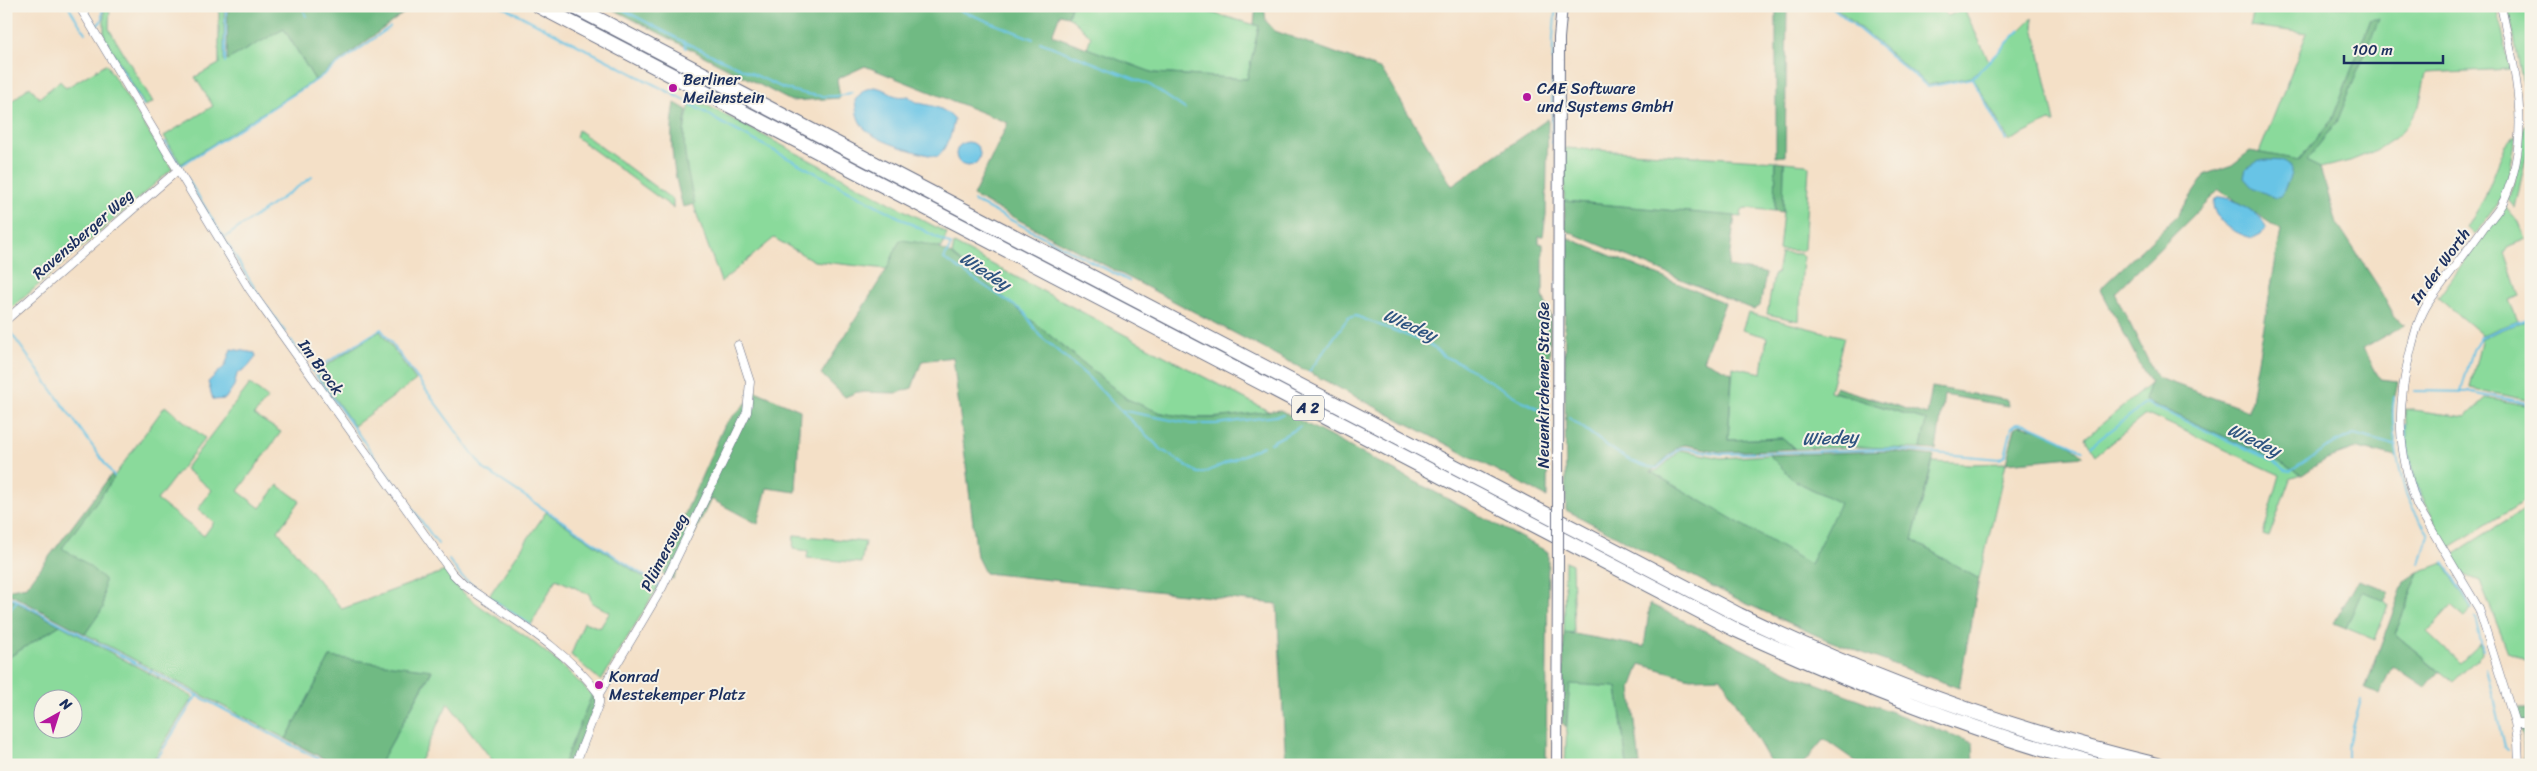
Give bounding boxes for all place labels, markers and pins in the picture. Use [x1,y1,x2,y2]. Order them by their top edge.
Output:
place label: Berliner Meilenstein [683,65,765,112]
place label: CAE Software und Systems GmbH [1537,74,1674,121]
marker: Berliner Meilenstein [667,82,679,94]
marker: CAE Software und Systems GmbH [1521,91,1533,103]
place label: Konrad Mestekemper Platz [609,662,746,709]
marker: Konrad Mestekemper Platz [593,679,605,691]

